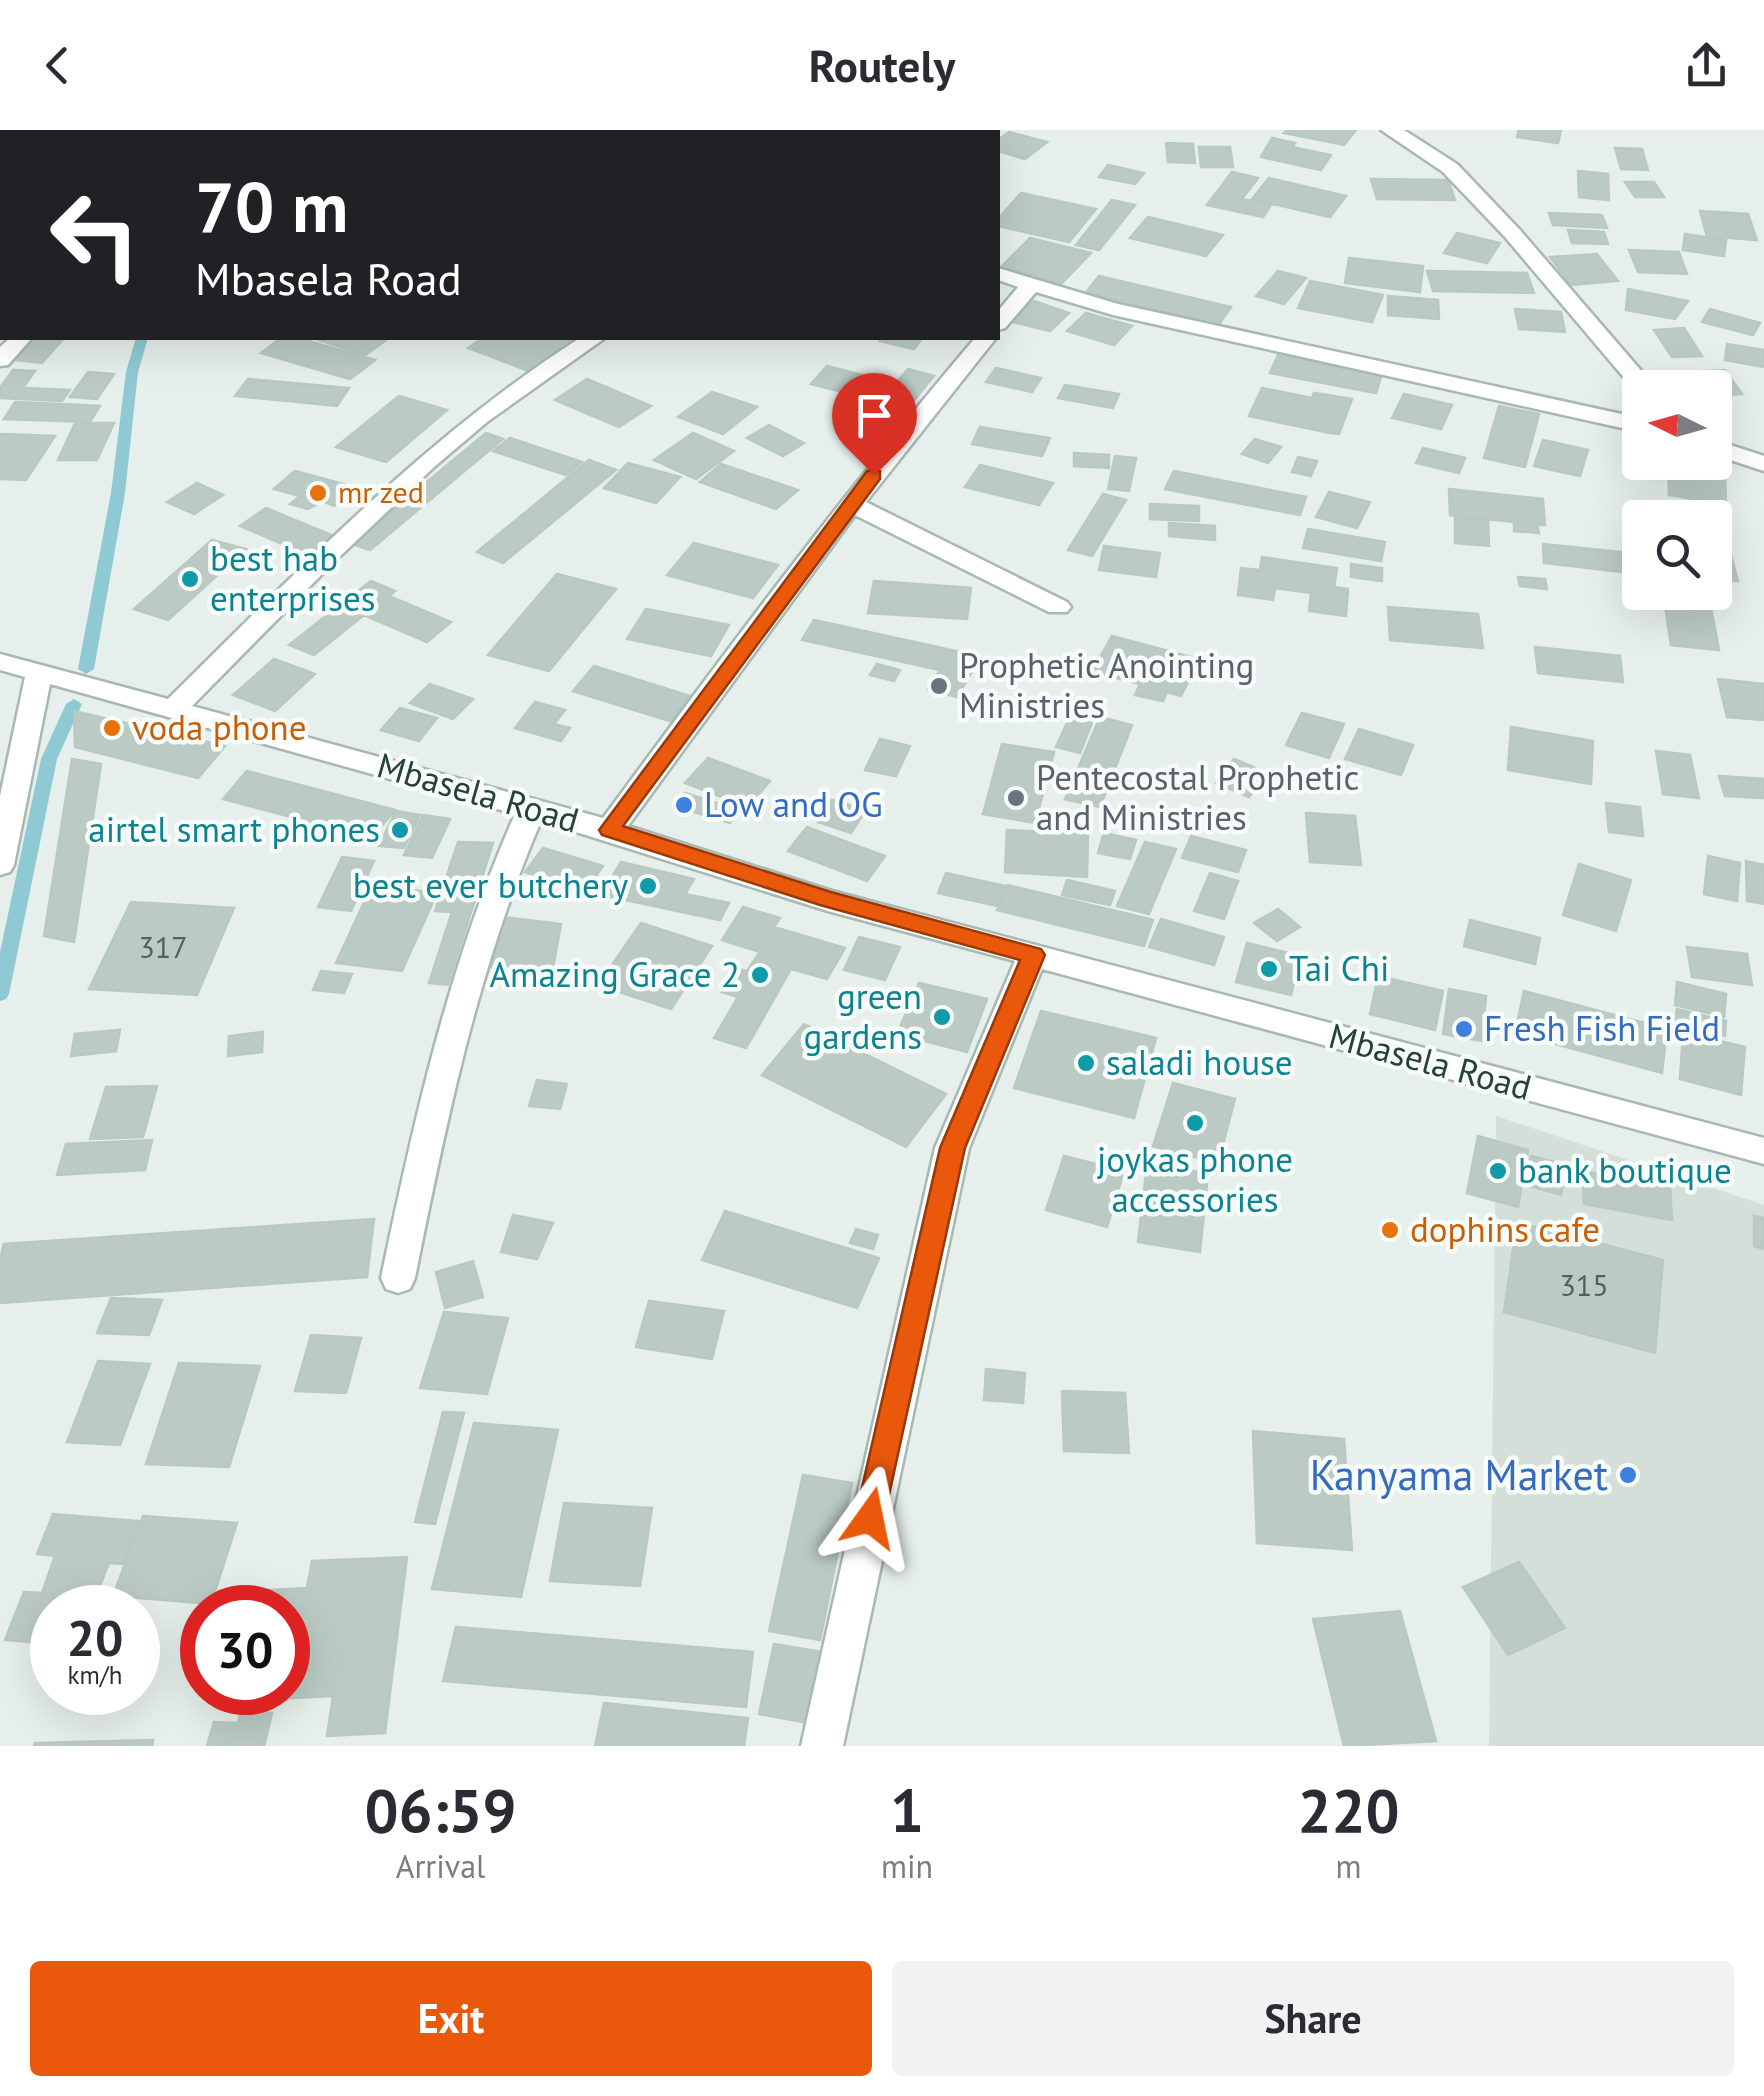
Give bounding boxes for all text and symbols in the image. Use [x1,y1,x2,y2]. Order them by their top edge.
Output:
text: Routely [809,36,955,94]
icon: back [30,38,85,93]
icon: share [1679,38,1734,93]
text: 70 m [195,161,348,251]
icon: left [30,170,160,300]
text: Mbasela Road [195,249,462,307]
north arrow [1622,370,1732,480]
map controls [1622,370,1732,610]
pin [832,373,917,476]
icon: arrive [847,388,902,443]
place label: mr zed [338,472,424,511]
marker: mr zed [307,482,329,504]
button: search [1622,500,1732,610]
place label: best hab enterprises [210,535,376,621]
marker: best hab enterprises [179,568,201,590]
place label: Prophetic Anointing Ministries [959,642,1254,728]
marker: Prophetic Anointing Ministries [928,675,950,697]
place label: voda phone [132,704,307,750]
marker: voda phone [101,717,123,739]
street label: Mbasela Road [372,741,584,843]
place label: Pentecostal Prophetic and Ministries [1036,754,1359,840]
place label: Low and OG [704,781,883,827]
marker: Pentecostal Prophetic and Ministries [1005,787,1027,809]
marker: Low and OG [673,794,695,816]
place label: airtel smart phones [88,806,380,852]
marker: airtel smart phones [389,819,411,841]
place label: best ever butchery [353,862,628,908]
marker: best ever butchery [637,875,659,897]
house number: 317 [138,927,188,966]
place label: Tai Chi [1289,945,1389,991]
place label: Amazing Grace 2 [490,951,740,997]
marker: Tai Chi [1258,958,1280,980]
marker: Amazing Grace 2 [749,964,771,986]
place label: green gardens [803,973,922,1059]
place label: Fresh Fish Field [1484,1005,1720,1051]
marker: green gardens [931,1006,953,1028]
street label: Mbasela Road [1324,1012,1536,1110]
marker: Fresh Fish Field [1453,1018,1475,1040]
place label: saladi house [1106,1039,1293,1085]
marker: saladi house [1075,1052,1097,1074]
marker: joykas phone accessories [1184,1112,1206,1134]
place label: joykas phone accessories [1097,1136,1293,1222]
place label: bank boutique [1518,1147,1732,1193]
marker: bank boutique [1487,1160,1509,1182]
place label: dophins cafe [1410,1206,1600,1252]
marker: dophins cafe [1379,1219,1401,1241]
house number: 315 [1559,1265,1609,1304]
place label: Kanyama Market [1310,1447,1608,1502]
marker: Kanyama Market [1617,1464,1639,1486]
position arrow [818,1466,922,1570]
speed limit sign: 30 [180,1585,310,1715]
text: 20 [67,1605,123,1670]
text: km/h [68,1659,122,1691]
text: 06:59 [364,1771,517,1849]
text: 1 [890,1771,924,1849]
text: 220 [1298,1771,1400,1849]
text: Arrival [396,1845,485,1887]
text: min [881,1845,933,1887]
text: m [1336,1845,1362,1887]
button: Exit [30,1961,872,2076]
button: Share [892,1961,1734,2076]

